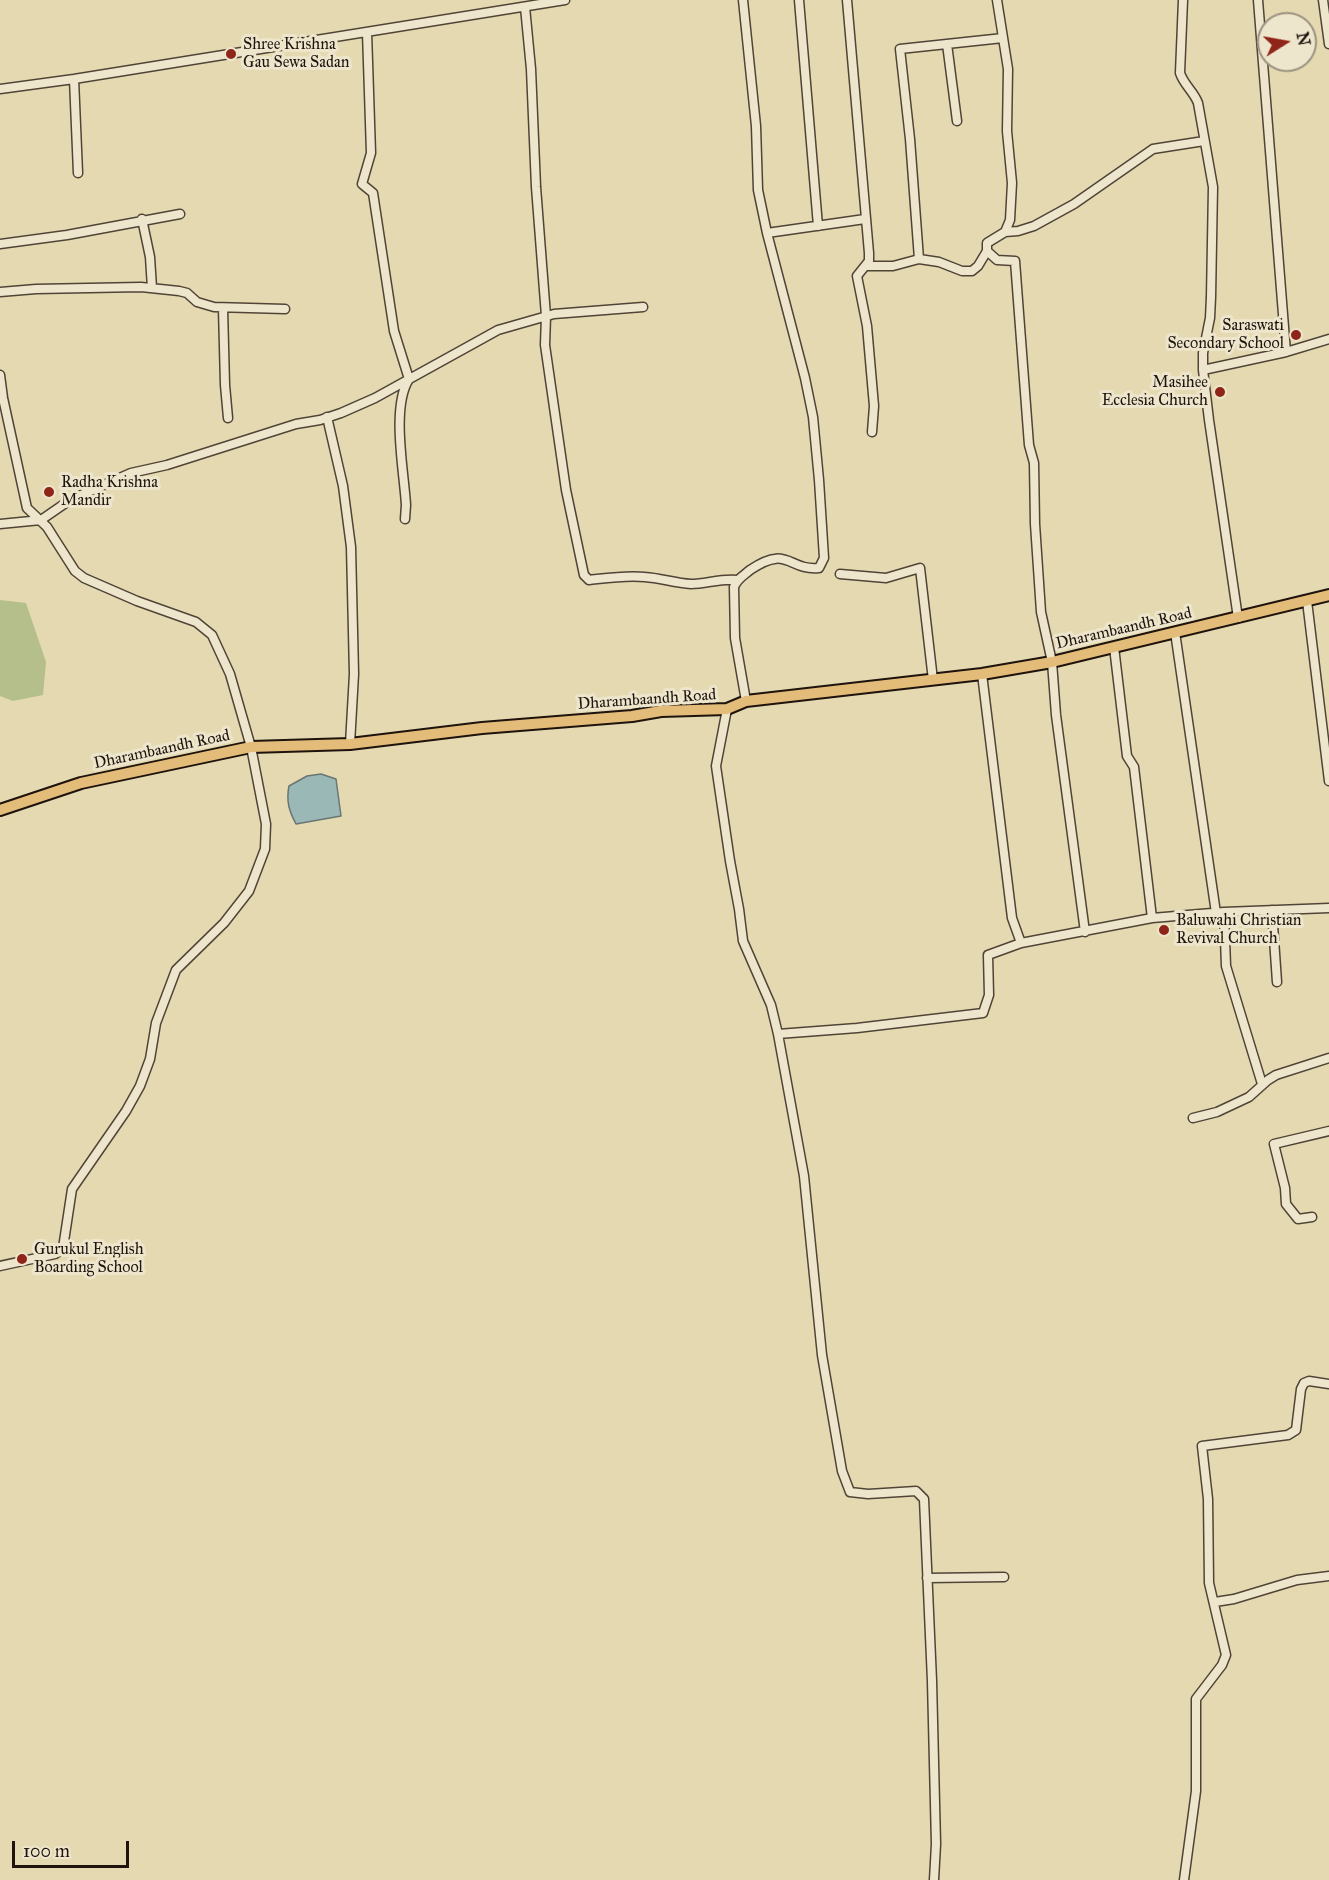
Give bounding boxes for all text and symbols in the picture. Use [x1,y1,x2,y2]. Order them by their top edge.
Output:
north arrow [1257,12,1317,72]
text: N [1293,30,1314,47]
place label: Shree Krishna Gau Sewa Sadan [243,35,349,73]
marker: Shree Krishna Gau Sewa Sadan [224,47,238,61]
place label: Saraswati Secondary School [1167,316,1284,354]
marker: Saraswati Secondary School [1289,328,1303,342]
place label: Masihee Ecclesia Church [1102,373,1208,411]
marker: Masihee Ecclesia Church [1213,385,1227,399]
place label: Radha Krishna Mandir [61,473,158,511]
marker: Radha Krishna Mandir [42,485,56,499]
street label: Dharambaandh Road [1054,604,1194,654]
street label: Dharambaandh Road [577,686,717,714]
street label: Dharambaandh Road [92,726,232,774]
place label: Baluwahi Christian Revival Church [1176,911,1301,949]
marker: Baluwahi Christian Revival Church [1157,923,1171,937]
place label: Gurukul English Boarding School [34,1240,144,1278]
marker: Gurukul English Boarding School [15,1252,29,1266]
scale bar [15,1829,132,1867]
text: 100 m [23,1840,70,1862]

